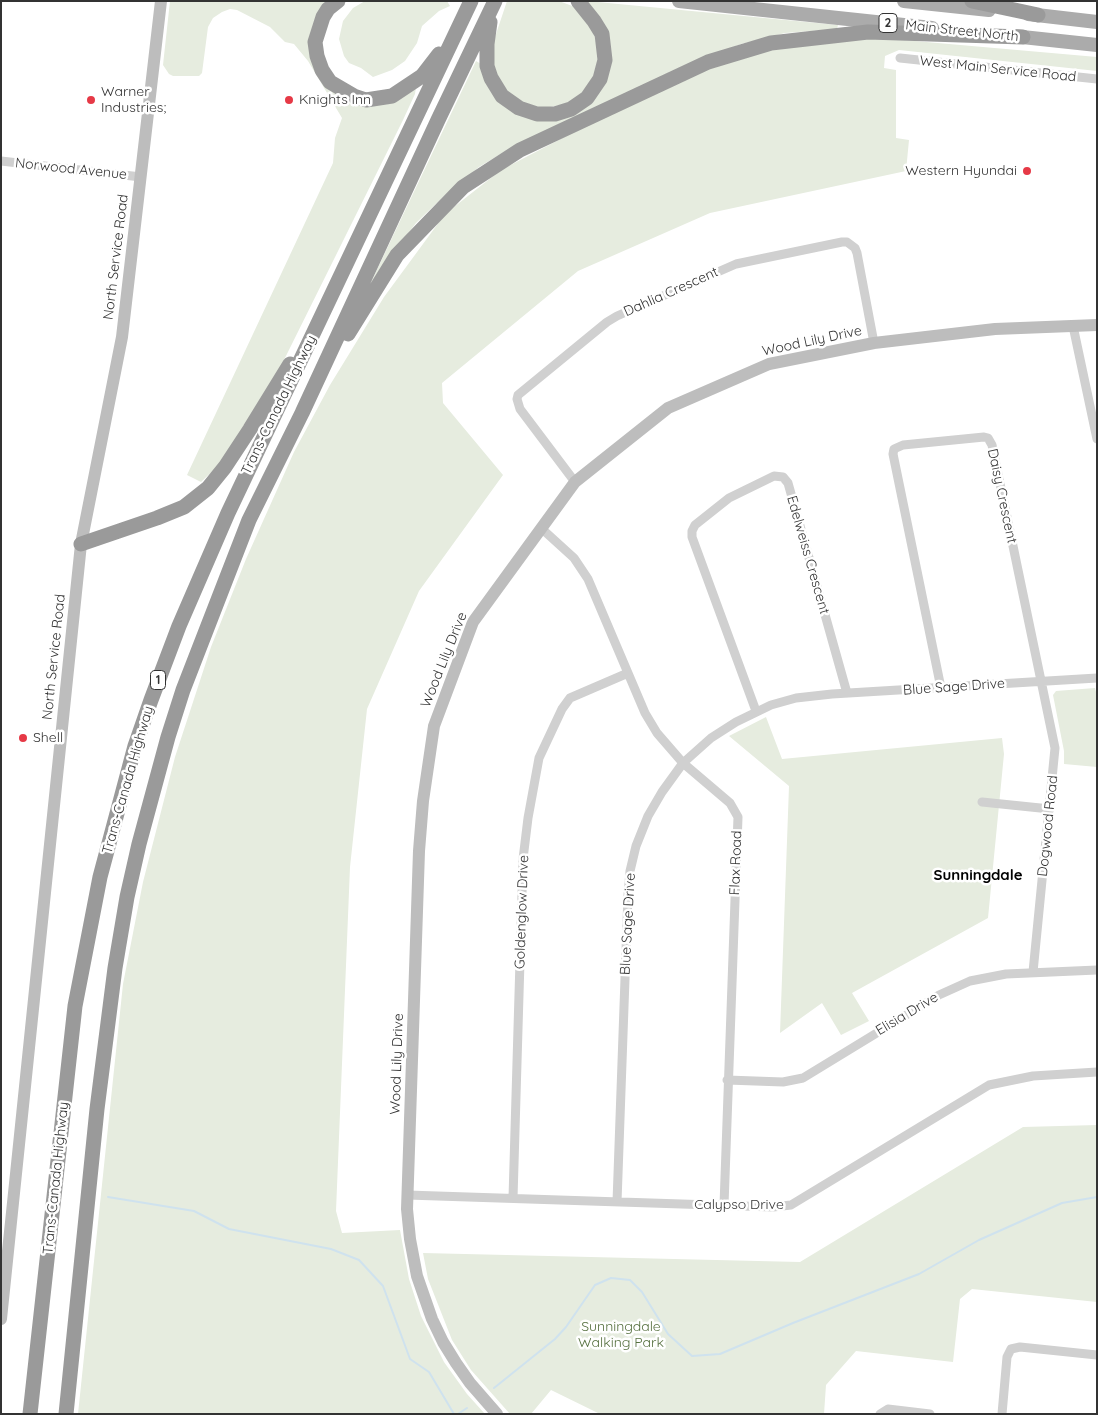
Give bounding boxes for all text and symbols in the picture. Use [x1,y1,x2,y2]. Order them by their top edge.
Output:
road number: 2 [879,13,897,32]
street label: Main Street North [905,17,1019,45]
street label: West Main Service Road [919,52,1077,86]
place label: Warner Industries; [101,84,166,116]
place label: Knights Inn [299,92,371,108]
marker: Warner Industries; [85,94,97,106]
marker: Knights Inn [283,94,295,106]
street label: Norwood Avenue [14,155,128,183]
place label: Western Hyundai [905,163,1017,179]
marker: Western Hyundai [1021,165,1033,177]
street label: North Service Road [100,193,132,321]
street label: Dahlia Crescent [621,264,721,320]
street label: Wood Lily Drive [761,322,863,360]
street label: Trans-Canada Highway [238,332,320,478]
street label: Daisy Crescent [984,447,1020,545]
street label: Edelweiss Crescent [783,494,833,616]
street label: North Service Road [39,593,69,721]
street label: Wood Lily Drive [417,610,471,710]
road number: 1 [150,670,166,690]
street label: Blue Sage Drive [902,675,1006,699]
street label: Trans-Canada Highway [99,704,157,856]
place label: Shell [33,730,63,746]
marker: Shell [17,732,29,744]
street label: Dogwood Road [1034,774,1062,878]
street label: Flax Road [726,830,746,896]
street label: Goldenglow Drive [512,855,532,969]
district label: Sunningdale [934,866,1022,884]
street label: Blue Sage Drive [617,873,639,975]
street label: Elisia Drive [873,989,941,1039]
street label: Wood Lily Drive [387,1013,407,1115]
street label: Trans-Canada Highway [40,1101,72,1255]
street label: Calypso Drive [694,1197,784,1213]
park label: Sunningdale Walking Park [578,1319,664,1351]

